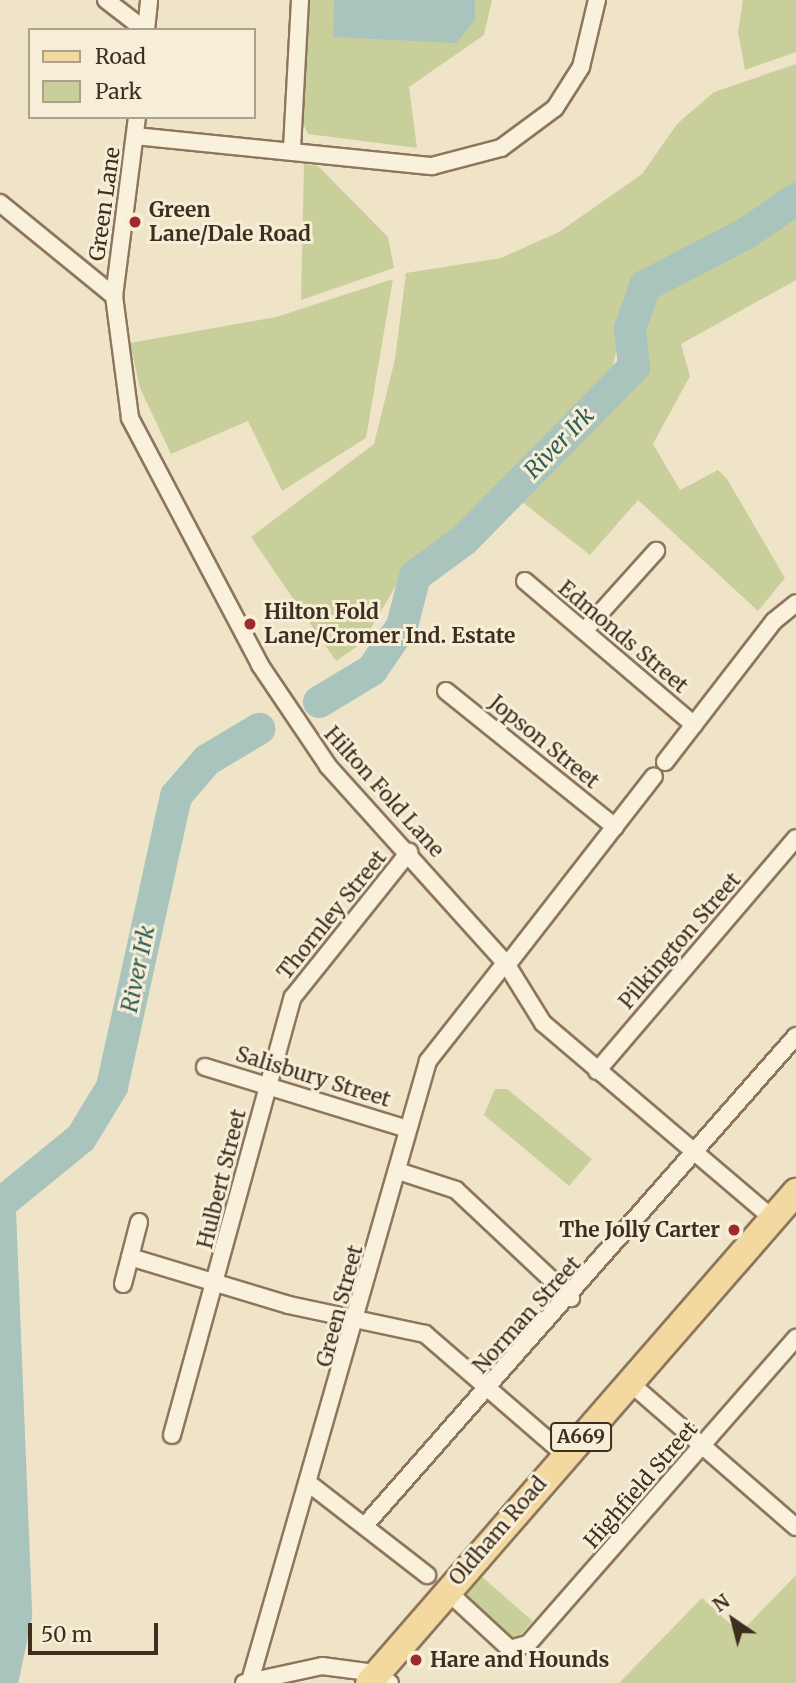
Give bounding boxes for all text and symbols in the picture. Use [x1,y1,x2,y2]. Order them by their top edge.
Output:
legend [28,28,256,119]
text: Road [95,43,146,70]
text: Park [95,78,142,105]
street label: Green Lane [85,145,125,263]
place label: Green Lane/Dale Road [149,197,311,247]
marker: Green Lane/Dale Road [127,214,143,230]
water label: River Irk [518,402,600,484]
street label: Edmonds Street [553,576,693,698]
place label: Hilton Fold Lane/Cromer Ind. Estate [264,599,515,649]
marker: Hilton Fold Lane/Cromer Ind. Estate [242,616,258,632]
street label: Jopson Street [484,690,604,794]
street label: Hilton Fold Lane [319,722,449,862]
street label: Thornley Street [272,845,392,985]
street label: Pilkington Street [614,868,746,1014]
water label: River Irk [115,923,161,1015]
street label: Salisbury Street [233,1042,393,1112]
street label: Hulbert Street [193,1107,251,1251]
place label: The Jolly Carter [559,1217,720,1243]
marker: The Jolly Carter [726,1222,742,1238]
street label: Green Street [312,1242,368,1370]
street label: Norman Street [468,1251,586,1379]
street label: Highfield Street [579,1417,703,1553]
road number: A669 [550,1422,612,1452]
street label: Oldham Road [444,1471,552,1591]
north arrow [698,1585,768,1655]
text: N [708,1589,734,1617]
scale bar [32,1610,161,1654]
text: 50 m [41,1621,92,1648]
place label: Hare and Hounds [430,1647,609,1673]
marker: Hare and Hounds [408,1652,424,1668]

